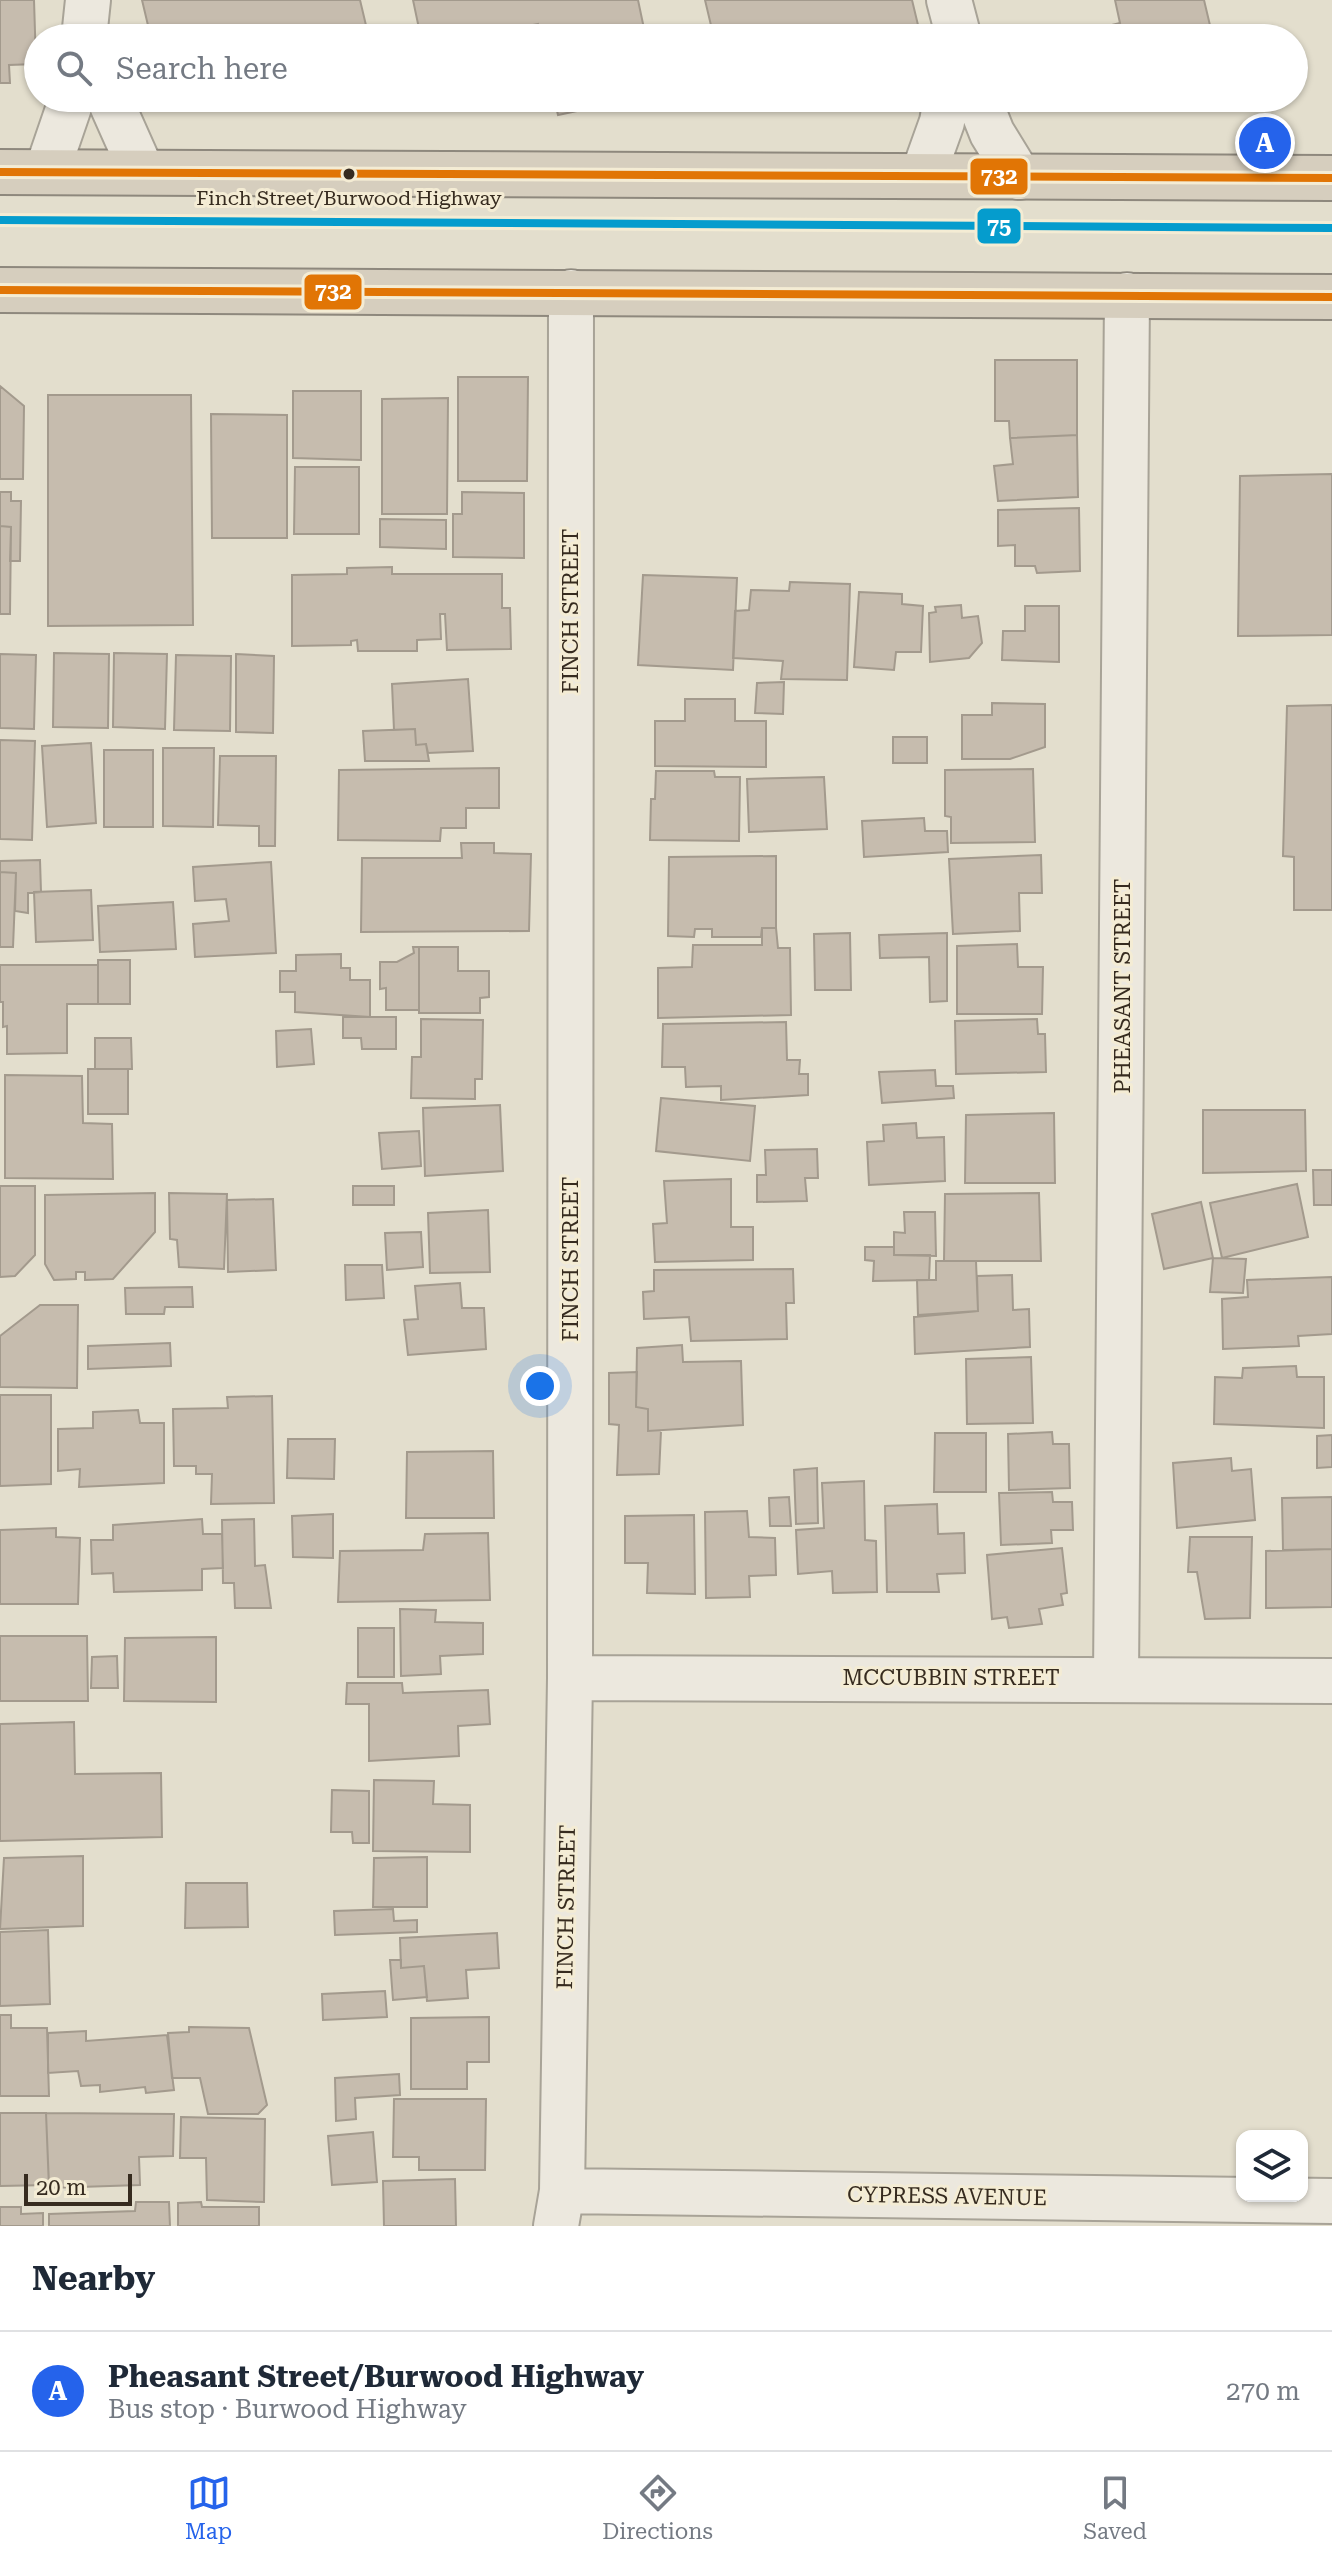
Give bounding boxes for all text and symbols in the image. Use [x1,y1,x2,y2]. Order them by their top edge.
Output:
search box [24,24,1308,112]
icon: search [52,46,96,90]
text: Search here [116,51,288,86]
pin: A [1239,113,1291,173]
line badge: 732 [969,157,1029,196]
text: 732 [981,164,1017,189]
marker: Finch Street/Burwood Highway [341,166,357,182]
place label: Finch Street/Burwood Highway [196,186,502,210]
line badge: 75 [976,207,1022,245]
text: 75 [987,214,1011,239]
line badge: 732 [303,273,363,311]
text: 732 [315,279,351,304]
street label: FINCH STREET [558,529,583,693]
street label: PHEASANT STREET [1110,878,1135,1094]
street label: FINCH STREET [558,1177,583,1341]
your location [520,1366,560,1406]
street label: MCCUBBIN STREET [842,1665,1060,1690]
street label: FINCH STREET [552,1824,580,1990]
map controls [1236,2130,1308,2202]
button: layers [1236,2130,1308,2202]
scale bar [24,2170,132,2206]
text: 20 m [36,2175,86,2200]
street label: CYPRESS AVENUE [847,2182,1047,2210]
text: Nearby [32,2258,155,2298]
text: Pheasant Street/Burwood Highway [108,2359,644,2394]
text: A [49,2376,67,2406]
text: 270 m [1226,2376,1300,2406]
text: Bus stop · Burwood Highway [108,2394,467,2424]
tab: Map [185,2471,232,2544]
tab: Directions [602,2471,713,2544]
tab: Saved [1083,2471,1147,2544]

